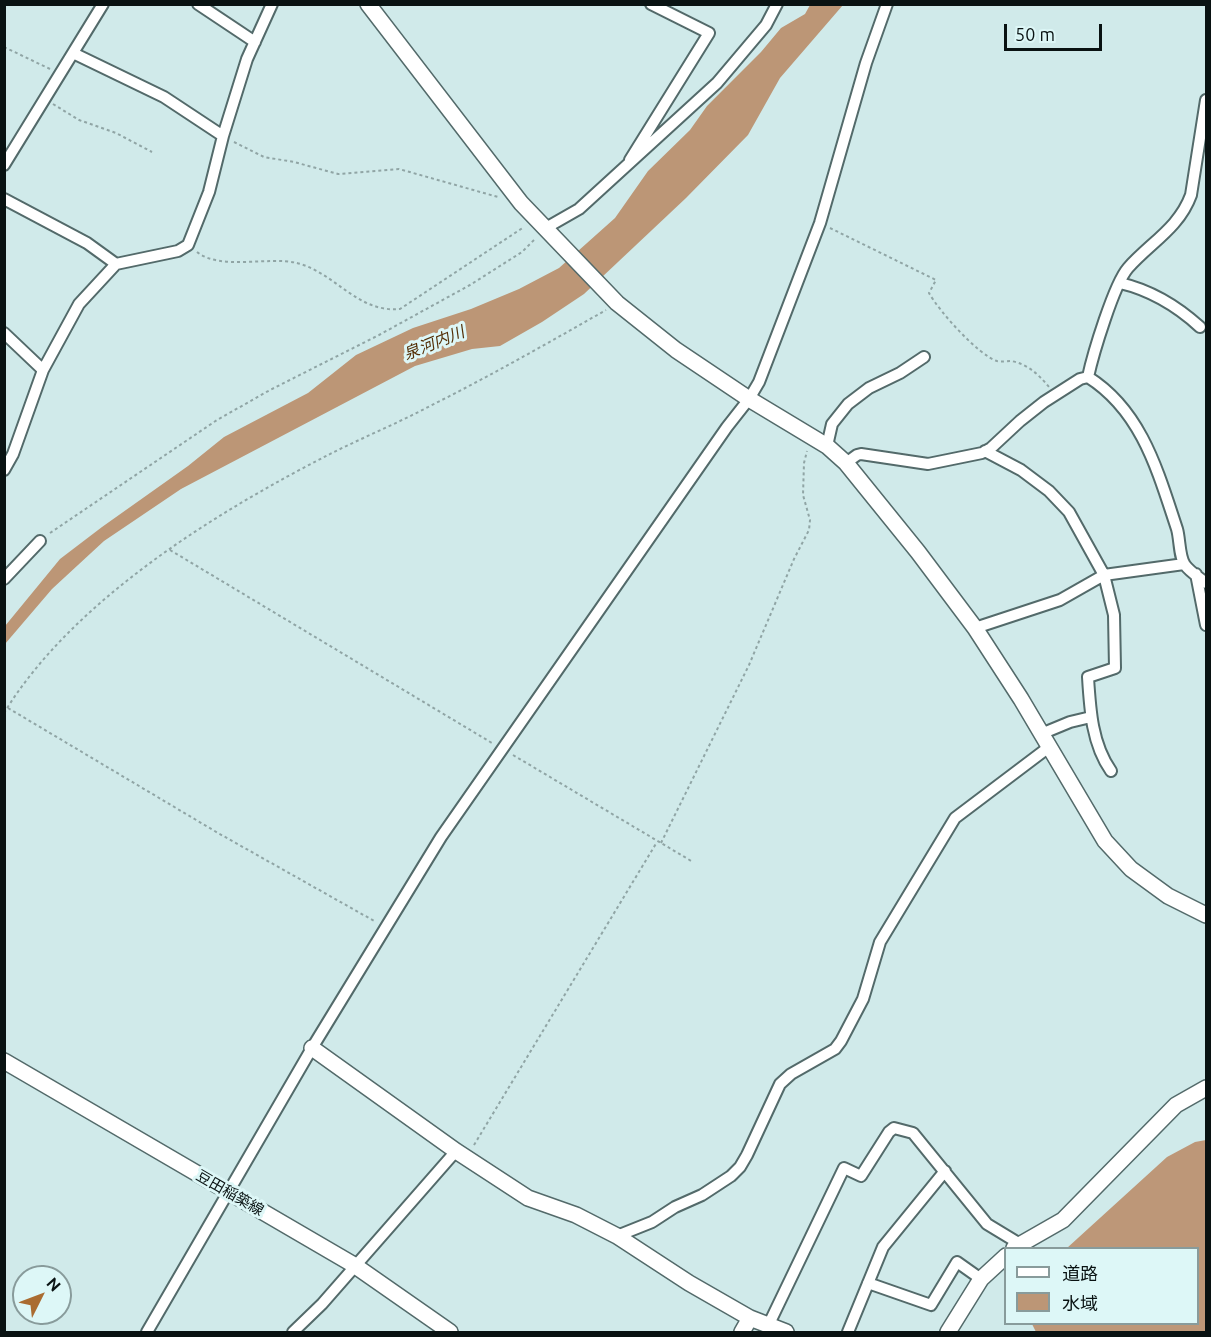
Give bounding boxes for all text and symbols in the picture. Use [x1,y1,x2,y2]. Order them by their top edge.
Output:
scale bar [1007,12,1104,50]
text: 50 m [1015,24,1055,44]
water label: 泉河内川 [401,322,467,364]
street label: 豆田稲築線 [193,1166,267,1220]
legend [1004,1247,1199,1325]
text: 道路 [1062,1263,1098,1283]
north arrow [12,1265,72,1325]
text: N [43,1274,65,1295]
text: 水域 [1062,1293,1098,1313]

